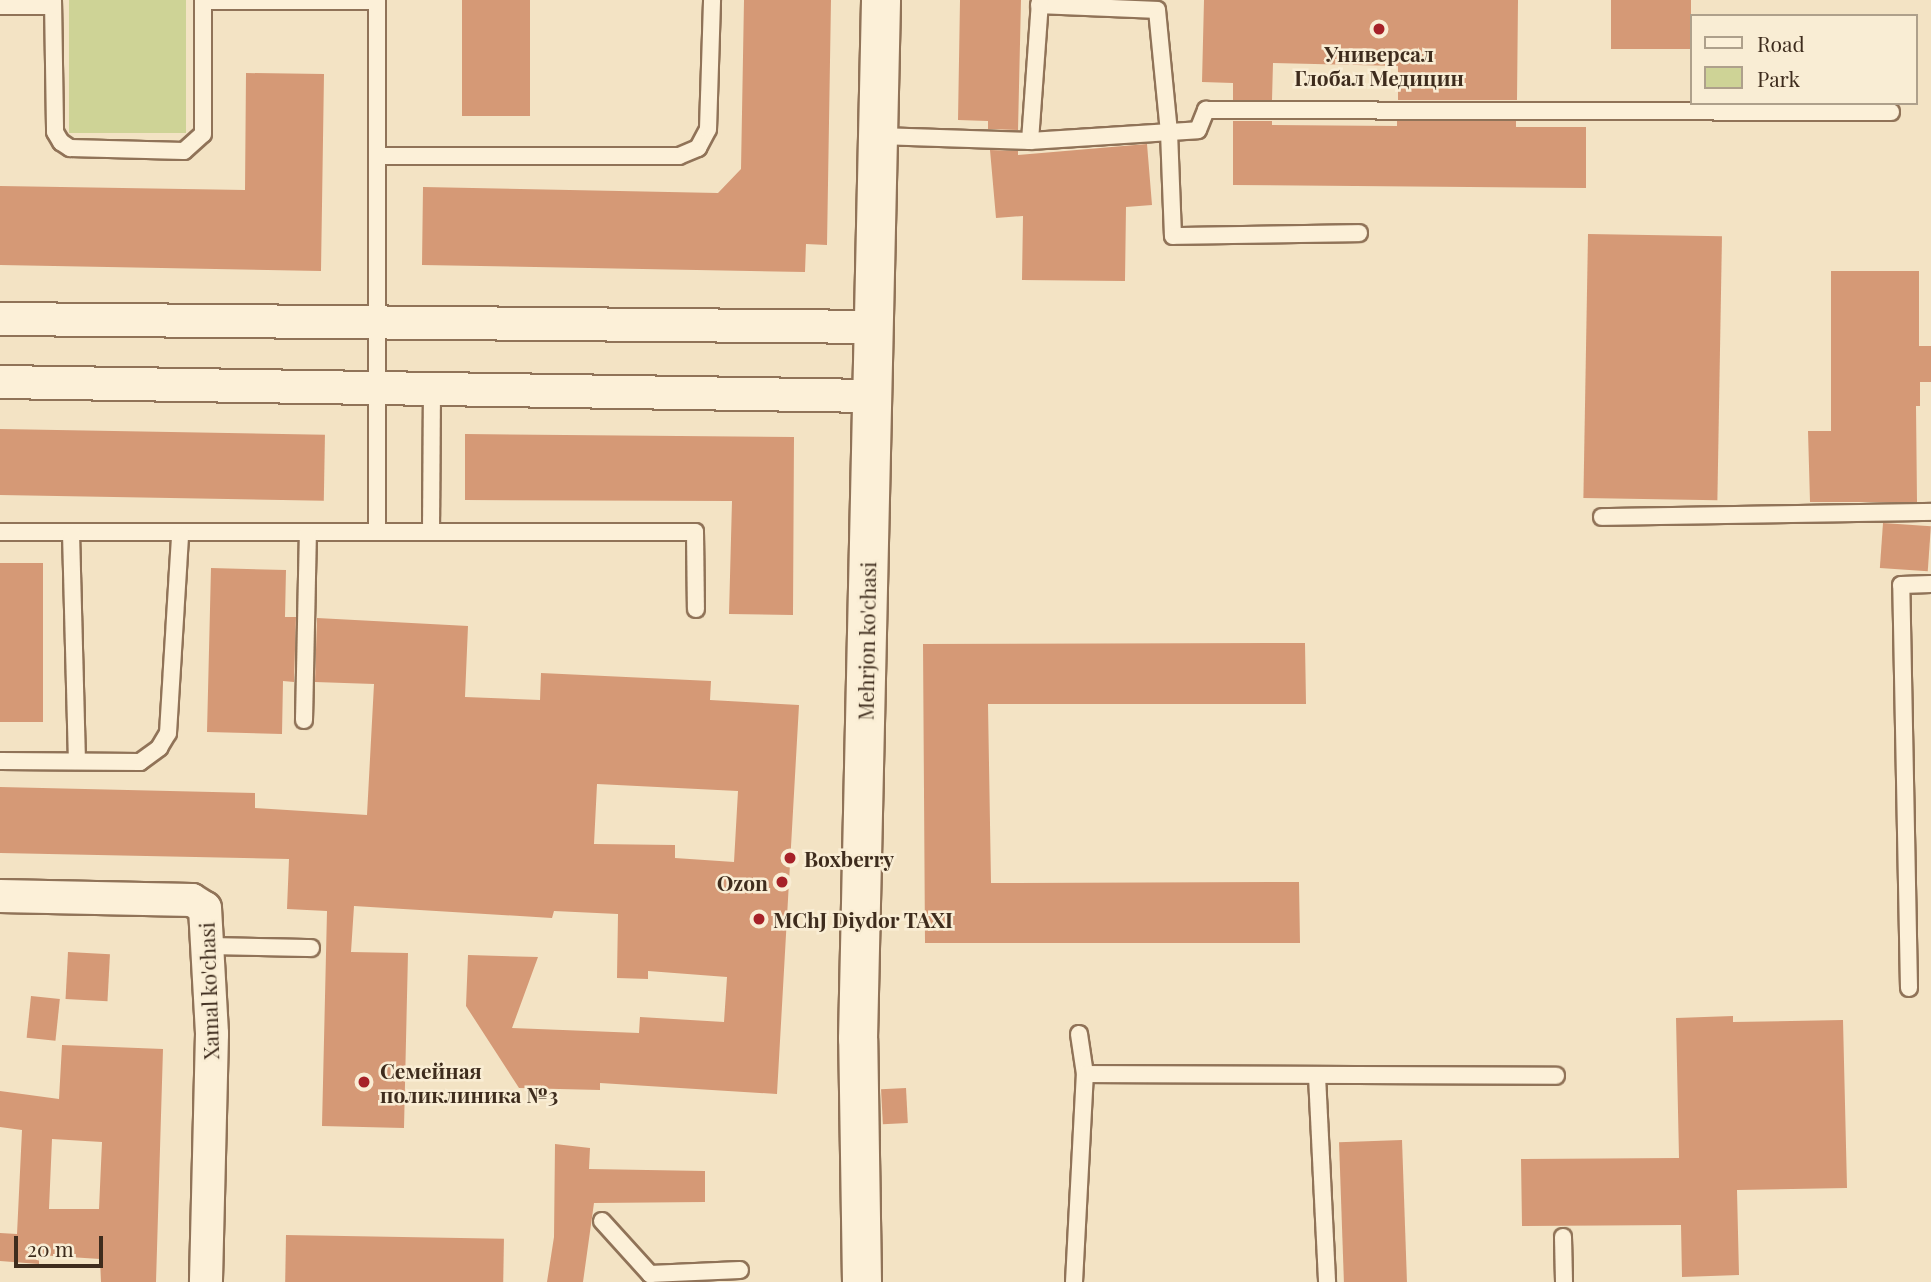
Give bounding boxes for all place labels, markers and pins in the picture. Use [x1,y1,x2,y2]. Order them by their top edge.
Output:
marker: Универсал Глобал Медицин [1371,21,1387,37]
place label: Универсал Глобал Медицин [1294,40,1464,90]
place label: Boxberry [804,845,894,871]
marker: Boxberry [782,850,798,866]
place label: Ozon [717,869,768,895]
marker: Ozon [774,874,790,890]
place label: MChJ Diydor TAXI [773,906,954,932]
marker: MChJ Diydor TAXI [751,911,767,927]
place label: Семейная поликлиника №3 [380,1057,558,1107]
marker: Семейная поликлиника №3 [354,1072,374,1092]

